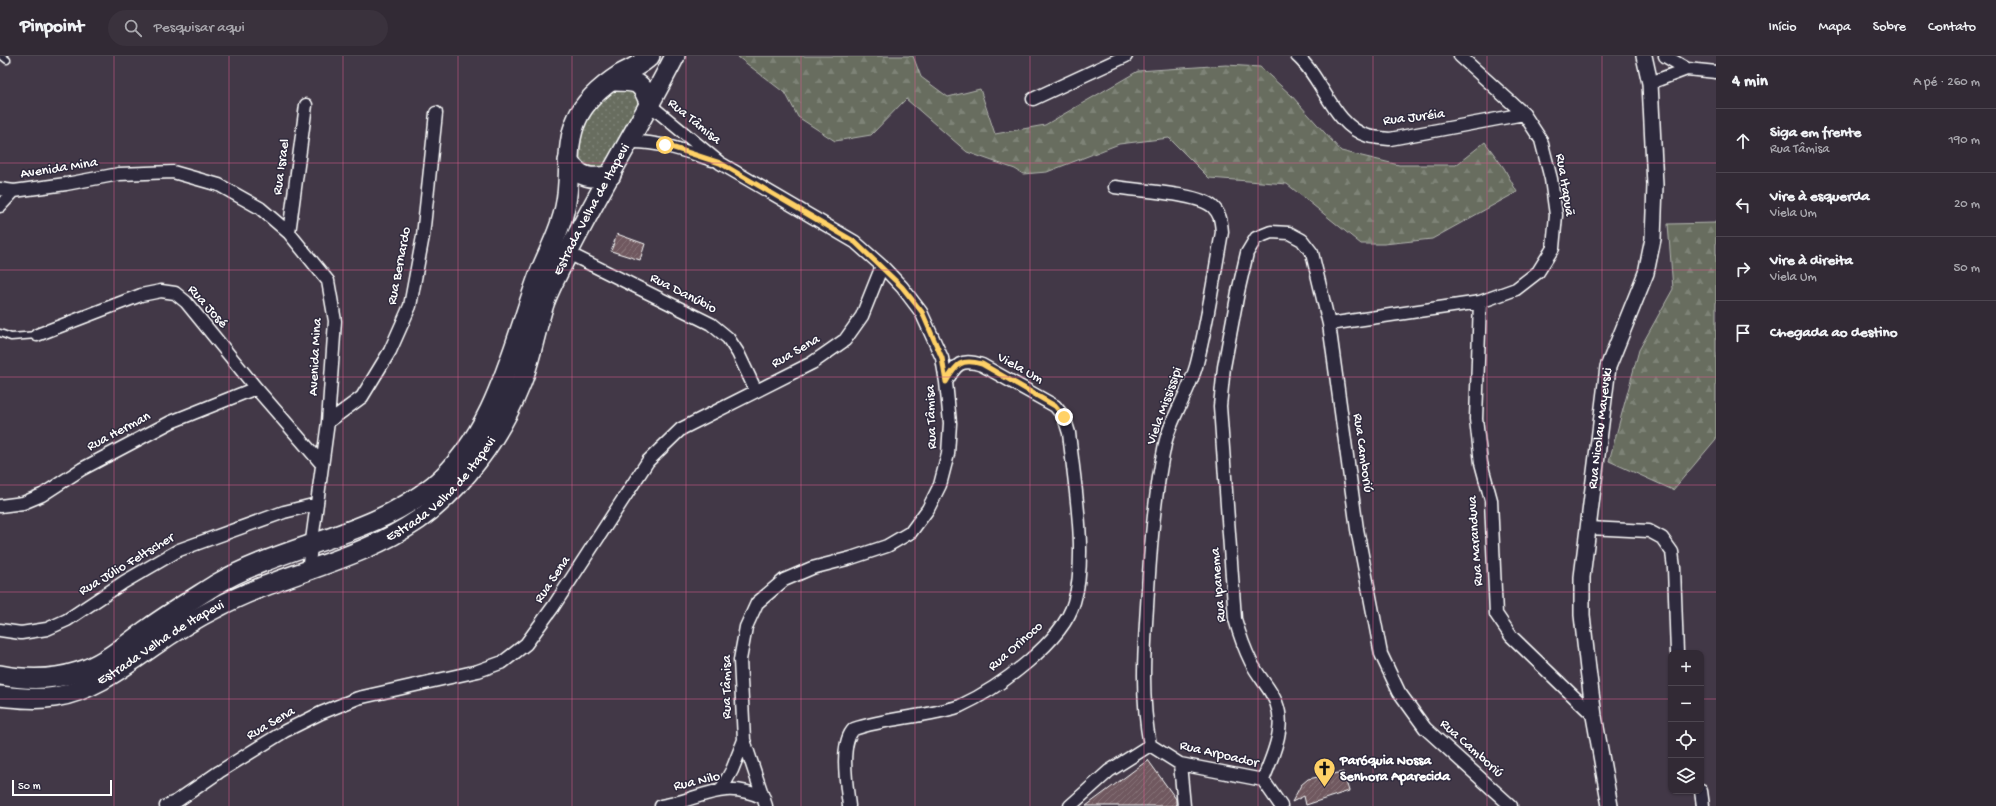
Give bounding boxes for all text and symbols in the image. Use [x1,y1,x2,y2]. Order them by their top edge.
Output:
search box [108,10,388,46]
text: Pinpoint [20,16,84,39]
icon: search [122,17,144,39]
text: Pesquisar aqui [154,19,245,37]
text: Início [1768,19,1797,36]
text: Mapa [1819,19,1851,36]
text: Sobre [1873,19,1906,36]
text: Contato [1928,19,1976,36]
text: 4 min [1732,72,1768,92]
text: A pé · 260 m [1913,75,1980,90]
street label: Rua Tâmisa [664,95,725,150]
street label: Rua Juréia [1382,106,1447,130]
text: Siga em frente [1770,124,1861,142]
icon: ahead [1732,130,1754,152]
text: 190 m [1949,133,1980,148]
route start [656,136,674,154]
street label: Rua Israel [270,138,294,196]
street label: Estrada Velha de Itapevi [549,141,634,278]
text: Rua Tâmisa [1770,142,1829,157]
street label: Rua Itapuã [1551,153,1578,219]
street label: Avenida Mina [19,154,100,183]
text: Vire à esquerda [1770,188,1870,206]
icon: left [1732,194,1754,216]
text: 20 m [1954,197,1980,212]
text: Viela Um [1770,206,1817,221]
street label: Rua Bernardo [384,226,416,306]
text: Vire à direita [1770,252,1853,270]
icon: right [1732,258,1754,280]
text: 50 m [1953,261,1980,276]
street label: Rua Danúbio [647,270,719,318]
text: Viela Um [1770,270,1817,285]
street label: Rua José [183,282,231,333]
street label: Avenida Mina [305,316,327,396]
icon: arrive [1732,322,1754,344]
text: Chegada ao destino [1770,324,1897,342]
street label: Rua Sena [769,331,824,373]
street label: Viela Um [993,349,1046,389]
street label: Viela Mississipi [1143,365,1187,448]
street label: Rua Nicolau Mayevski [1584,367,1616,490]
street label: Rua Tâmisa [922,383,942,449]
street label: Rua Herman [84,408,154,456]
route end [1055,408,1073,426]
street label: Rua Camboriú [1348,412,1376,494]
street label: Estrada Velha de Itapevi [383,434,500,546]
street label: Rua Maranduva [1464,494,1488,587]
street label: Rua Júlio Feltscher [76,529,179,600]
street label: Rua Ipanema [1207,546,1231,623]
street label: Rua Sena [531,552,576,607]
street label: Estrada Velha de Itapevi [94,597,227,689]
street label: Rua Orinoco [985,618,1047,676]
map controls [1668,650,1704,794]
button: + [1668,650,1704,686]
street label: Rua Tâmisa [719,654,736,719]
button: − [1668,686,1704,722]
street label: Rua Sena [244,703,299,745]
street label: Rua Camboriú [1436,716,1507,782]
button: locate [1668,722,1704,758]
street label: Rua Arpoador [1178,738,1261,773]
place label: Paróquia Nossa Senhora Aparecida [1339,753,1451,786]
church icon: Paróquia Nossa Senhora Aparecida [1311,756,1337,789]
button: layers [1668,758,1704,794]
street label: Rua Nilo [672,768,722,796]
scale bar [12,778,112,797]
text: 50 m [18,781,40,793]

